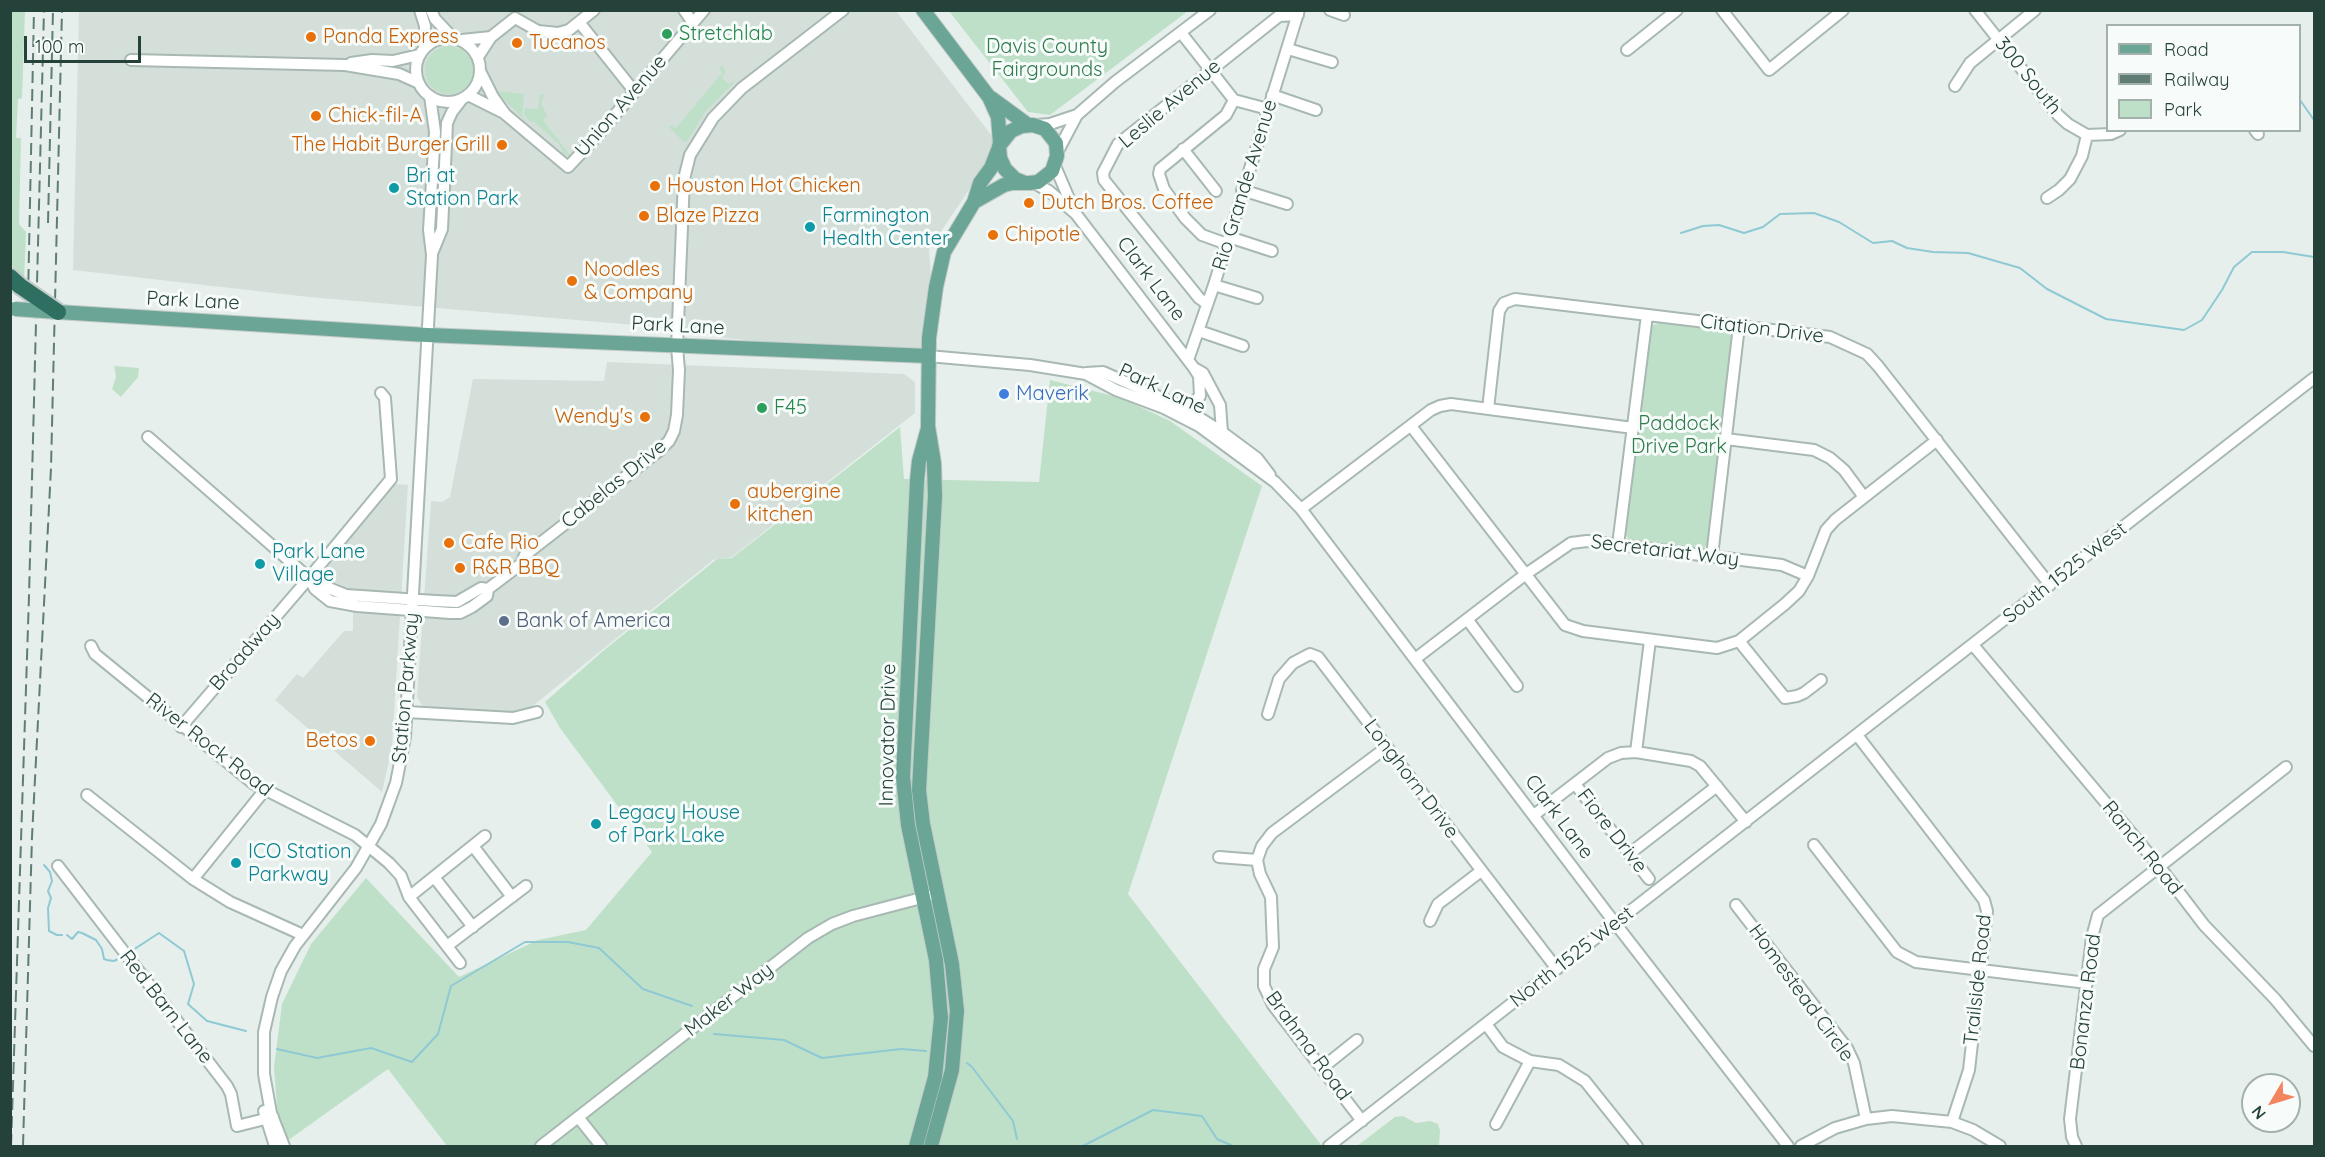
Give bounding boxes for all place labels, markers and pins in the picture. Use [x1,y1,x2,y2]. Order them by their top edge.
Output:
place label: Stretchlab [679,22,773,46]
place label: Panda Express [323,25,459,49]
marker: Stretchlab [660,27,674,41]
marker: Panda Express [304,30,318,44]
place label: Tucanos [529,31,606,55]
marker: Tucanos [510,36,524,50]
place label: Chick-fil-A [328,104,422,128]
marker: Chick-fil-A [309,109,323,123]
place label: The Habit Burger Grill [291,133,490,157]
marker: The Habit Burger Grill [495,138,509,152]
place label: Bri at Station Park [406,164,519,211]
place label: Houston Hot Chicken [667,174,861,198]
marker: Houston Hot Chicken [648,179,662,193]
marker: Bri at Station Park [387,181,401,195]
place label: Dutch Bros. Coffee [1041,191,1214,215]
marker: Dutch Bros. Coffee [1022,196,1036,210]
place label: Blaze Pizza [656,204,759,228]
place label: Farmington Health Center [822,204,950,251]
marker: Blaze Pizza [637,209,651,223]
marker: Farmington Health Center [803,220,817,234]
place label: Chipotle [1005,223,1080,247]
marker: Chipotle [986,228,1000,242]
place label: Noodles & Company [584,258,693,305]
marker: Noodles & Company [565,274,579,288]
place label: Maverik [1016,382,1089,406]
marker: Maverik [997,387,1011,401]
place label: F45 [774,396,807,420]
marker: F45 [755,401,769,415]
place label: Wendy's [554,405,633,429]
marker: Wendy's [638,410,652,424]
place label: aubergine kitchen [747,480,841,527]
marker: aubergine kitchen [728,497,742,511]
place label: Cafe Rio [461,531,539,555]
marker: Cafe Rio [442,536,456,550]
place label: Park Lane Village [272,540,365,587]
place label: R&R BBQ [472,556,559,580]
marker: Park Lane Village [253,557,267,571]
marker: R&R BBQ [453,561,467,575]
place label: Bank of America [516,609,671,633]
marker: Bank of America [497,614,511,628]
place label: Betos [306,729,358,753]
marker: Betos [363,734,377,748]
place label: Legacy House of Park Lake [608,801,740,848]
marker: Legacy House of Park Lake [589,817,603,831]
place label: ICO Station Parkway [248,840,352,887]
marker: ICO Station Parkway [229,856,243,870]

